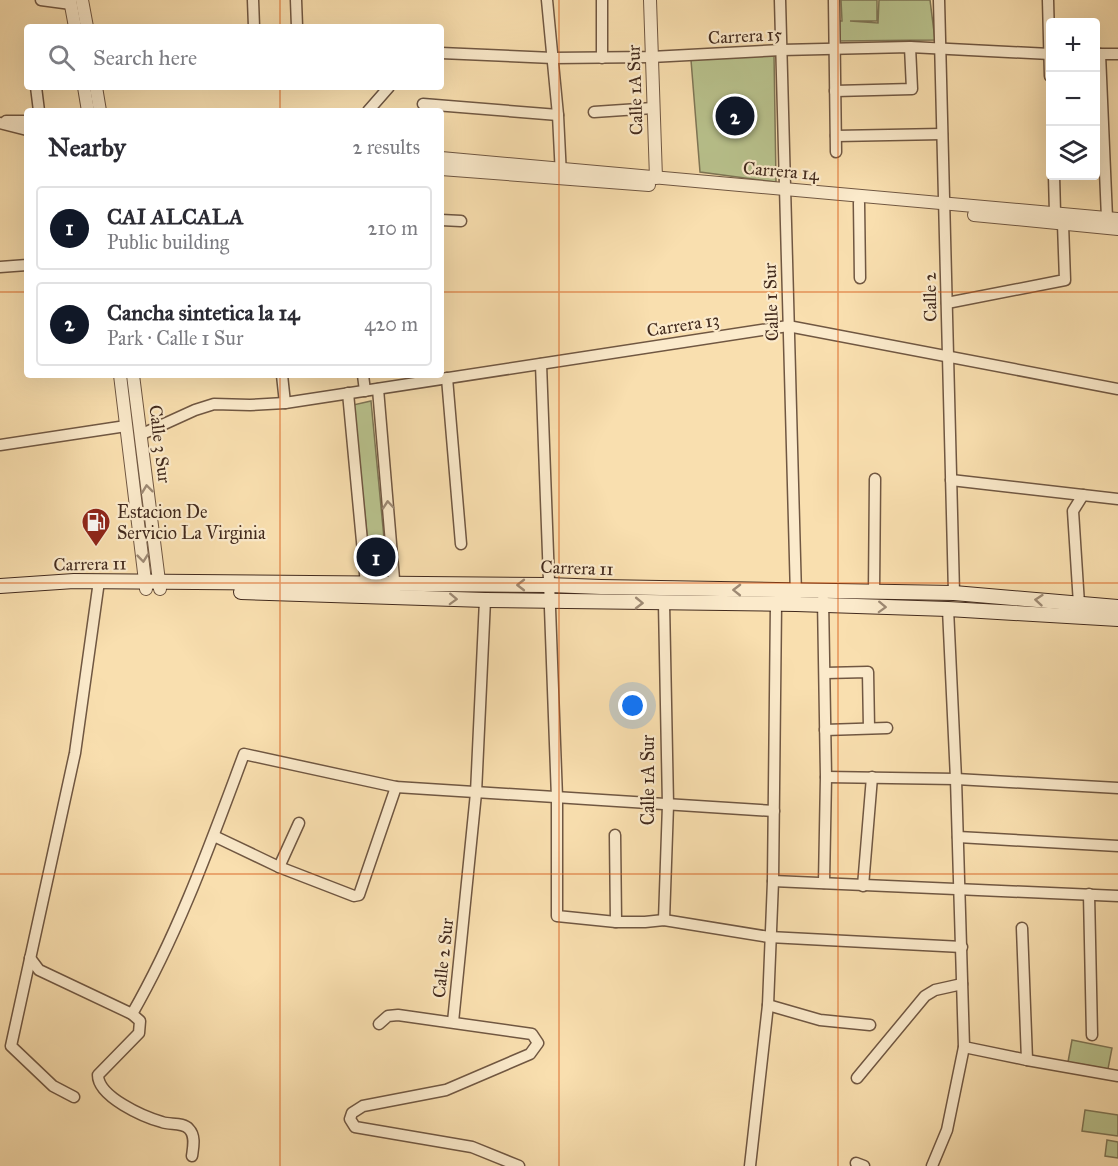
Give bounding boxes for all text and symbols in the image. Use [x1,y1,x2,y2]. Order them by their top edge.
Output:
map controls [1046,18,1100,180]
button: + [1046,18,1100,72]
street label: Carrera 15 [707,23,783,49]
search box [24,24,444,90]
icon: search [45,41,78,74]
text: Search here [93,44,197,71]
street label: Calle 1A Sur [622,44,648,136]
button: − [1046,72,1100,126]
pin: 2 [716,94,754,138]
button: layers [1046,126,1100,180]
text: Nearby [48,131,126,163]
text: 2 results [352,135,420,159]
street label: Carrera 14 [742,157,821,185]
text: CAI ALCALA [107,203,244,230]
text: 1 [66,216,73,240]
text: 210 m [368,216,418,240]
text: Public building [107,230,229,254]
street label: Calle 1 Sur [759,262,783,342]
street label: Calle 2 [919,272,941,322]
text: Cancha sintetica la 14 [107,299,300,326]
street label: Carrera 13 [645,308,721,342]
text: 2 [65,312,74,336]
text: 420 m [364,312,418,336]
text: Park · Calle 1 Sur [107,326,243,350]
street label: Calle 3 Sur [144,404,176,485]
one-way arrow [141,485,154,494]
one-way arrow [382,500,395,509]
place label: Estacion De Servicio La Virginia [117,501,266,545]
fuel station icon: Estacion De Servicio La Virginia [80,506,112,548]
pin: 1 [356,534,395,580]
street label: Carrera 11 [53,552,127,576]
one-way arrow [136,554,149,563]
street label: Carrera 11 [540,556,614,580]
one-way arrow [517,578,526,591]
one-way arrow [733,584,742,596]
one-way arrow [448,592,457,605]
one-way arrow [1034,594,1043,607]
one-way arrow [635,596,644,609]
one-way arrow [878,601,887,613]
your location [618,691,647,720]
street label: Calle 1A Sur [637,734,659,825]
street label: Calle 2 Sur [428,917,458,999]

